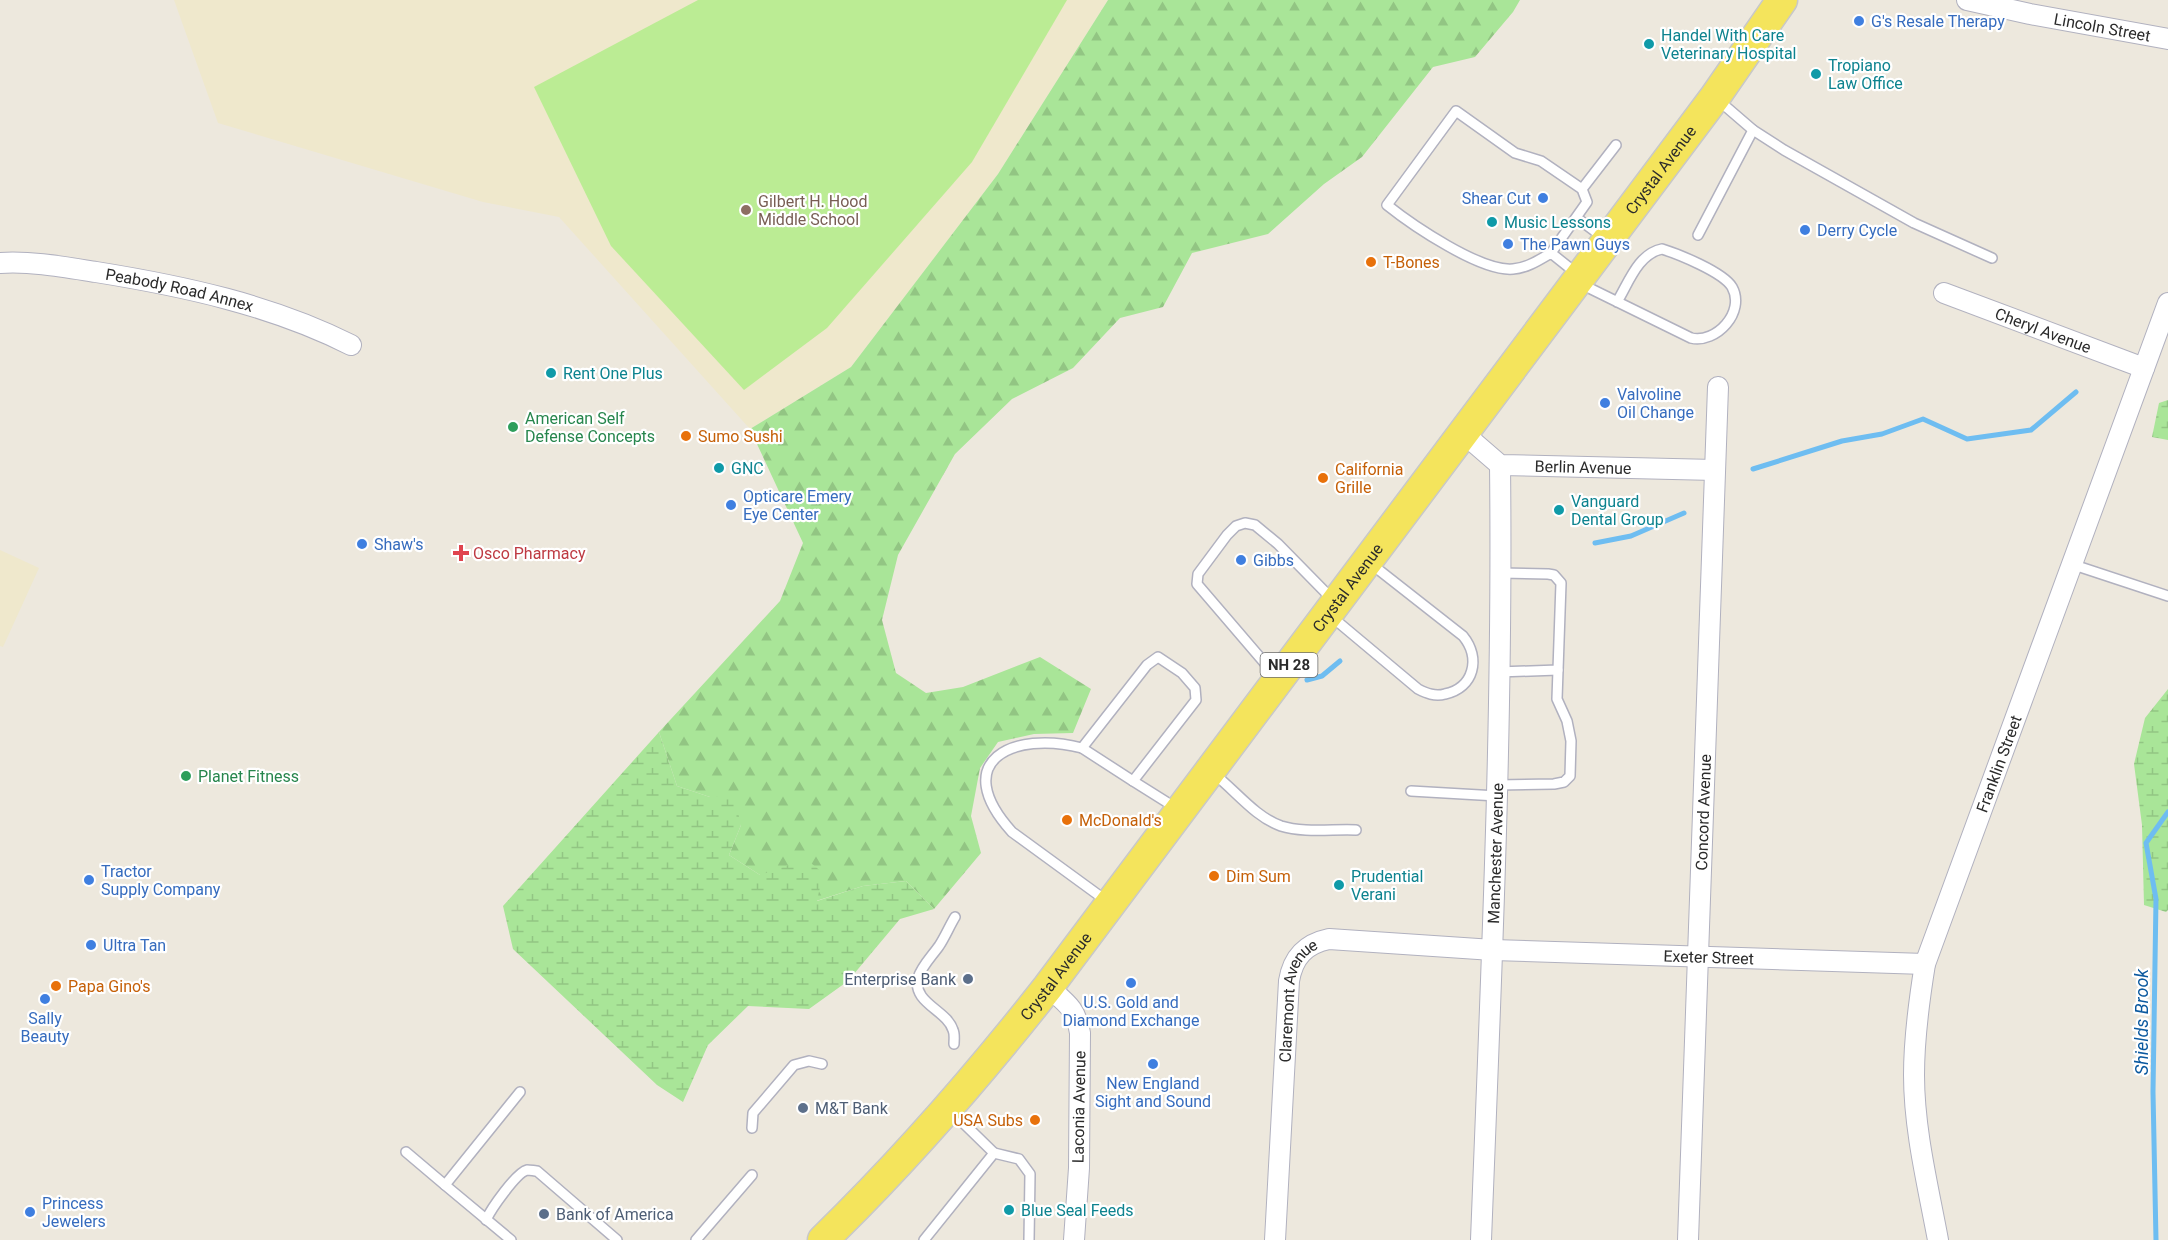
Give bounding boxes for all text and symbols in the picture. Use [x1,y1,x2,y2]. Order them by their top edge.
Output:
street label: Lincoln Street [2052,9,2152,45]
place label: G's Resale Therapy [1871,12,2005,31]
marker: G's Resale Therapy [1852,14,1866,28]
place label: Handel With Care Veterinary Hospital [1661,26,1797,63]
marker: Handel With Care Veterinary Hospital [1642,37,1656,51]
place label: Tropiano Law Office [1828,56,1903,93]
marker: Tropiano Law Office [1809,67,1823,81]
street label: Crystal Avenue [1621,122,1700,218]
place label: Shear Cut [1462,189,1531,208]
marker: Shear Cut [1536,191,1550,205]
place label: Gilbert H. Hood Middle School [758,192,867,229]
marker: Gilbert H. Hood Middle School [739,203,753,217]
place label: Music Lessons [1504,213,1611,232]
marker: Music Lessons [1485,215,1499,229]
place label: Derry Cycle [1817,221,1897,240]
marker: Derry Cycle [1798,223,1812,237]
place label: The Pawn Guys [1520,235,1630,254]
marker: The Pawn Guys [1501,237,1515,251]
place label: T-Bones [1383,253,1440,272]
marker: T-Bones [1364,255,1378,269]
street label: Peabody Road Annex [104,264,256,315]
street label: Cheryl Avenue [1993,304,2094,357]
place label: Rent One Plus [563,364,663,383]
marker: Rent One Plus [544,366,558,380]
place label: Valvoline Oil Change [1617,385,1694,422]
marker: Valvoline Oil Change [1598,396,1612,410]
place label: American Self Defense Concepts [525,409,655,446]
marker: American Self Defense Concepts [506,420,520,434]
place label: Sumo Sushi [698,427,783,446]
marker: Sumo Sushi [679,429,693,443]
street label: Berlin Avenue [1534,456,1632,478]
place label: GNC [731,459,764,478]
place label: California Grille [1335,460,1403,497]
marker: GNC [712,461,726,475]
marker: California Grille [1316,471,1330,485]
place label: Opticare Emery Eye Center [743,487,852,524]
place label: Vanguard Dental Group [1571,492,1664,529]
marker: Opticare Emery Eye Center [724,498,738,512]
marker: Vanguard Dental Group [1552,503,1566,517]
place label: Shaw's [374,535,423,554]
marker: Shaw's [355,537,369,551]
street label: Crystal Avenue [1308,539,1387,636]
place label: Osco Pharmacy [473,544,586,563]
marker: Osco Pharmacy [454,546,468,560]
place label: Gibbs [1253,551,1294,570]
marker: Gibbs [1234,553,1248,567]
road number: NH 28 [1260,653,1318,677]
street label: Franklin Street [1972,713,2025,815]
street label: Concord Avenue [1692,754,1715,871]
place label: Planet Fitness [198,767,299,786]
marker: Planet Fitness [179,769,193,783]
street label: Manchester Avenue [1484,783,1507,924]
place label: McDonald's [1079,811,1162,830]
marker: McDonald's [1060,813,1074,827]
place label: Tractor Supply Company [101,862,221,899]
place label: Dim Sum [1226,867,1291,886]
place label: Prudential Verani [1351,867,1423,904]
marker: Dim Sum [1207,869,1221,883]
marker: Tractor Supply Company [82,873,96,887]
marker: Prudential Verani [1332,878,1346,892]
street label: Crystal Avenue [1016,928,1095,1024]
street label: Claremont Avenue [1275,934,1320,1063]
place label: Ultra Tan [103,936,166,955]
marker: Ultra Tan [84,938,98,952]
street label: Exeter Street [1663,946,1754,968]
water label: Shields Brook [2131,968,2152,1075]
place label: Enterprise Bank [844,970,957,989]
marker: Enterprise Bank [961,972,975,986]
marker: U.S. Gold and Diamond Exchange [1124,976,1138,990]
place label: Papa Gino's [68,977,150,996]
marker: Papa Gino's [49,979,63,993]
marker: Sally Beauty [38,992,52,1006]
place label: U.S. Gold and Diamond Exchange [1062,993,1200,1030]
place label: Sally Beauty [21,1009,70,1046]
street label: Laconia Avenue [1069,1051,1089,1163]
marker: New England Sight and Sound [1146,1057,1160,1071]
place label: New England Sight and Sound [1095,1074,1211,1111]
place label: M&T Bank [815,1099,889,1118]
marker: M&T Bank [796,1101,810,1115]
place label: USA Subs [953,1111,1023,1130]
marker: USA Subs [1028,1113,1042,1127]
place label: Princess Jewelers [42,1194,106,1231]
place label: Blue Seal Feeds [1021,1201,1134,1220]
marker: Blue Seal Feeds [1002,1203,1016,1217]
marker: Princess Jewelers [23,1205,37,1219]
place label: Bank of America [556,1205,674,1224]
marker: Bank of America [537,1207,551,1221]

